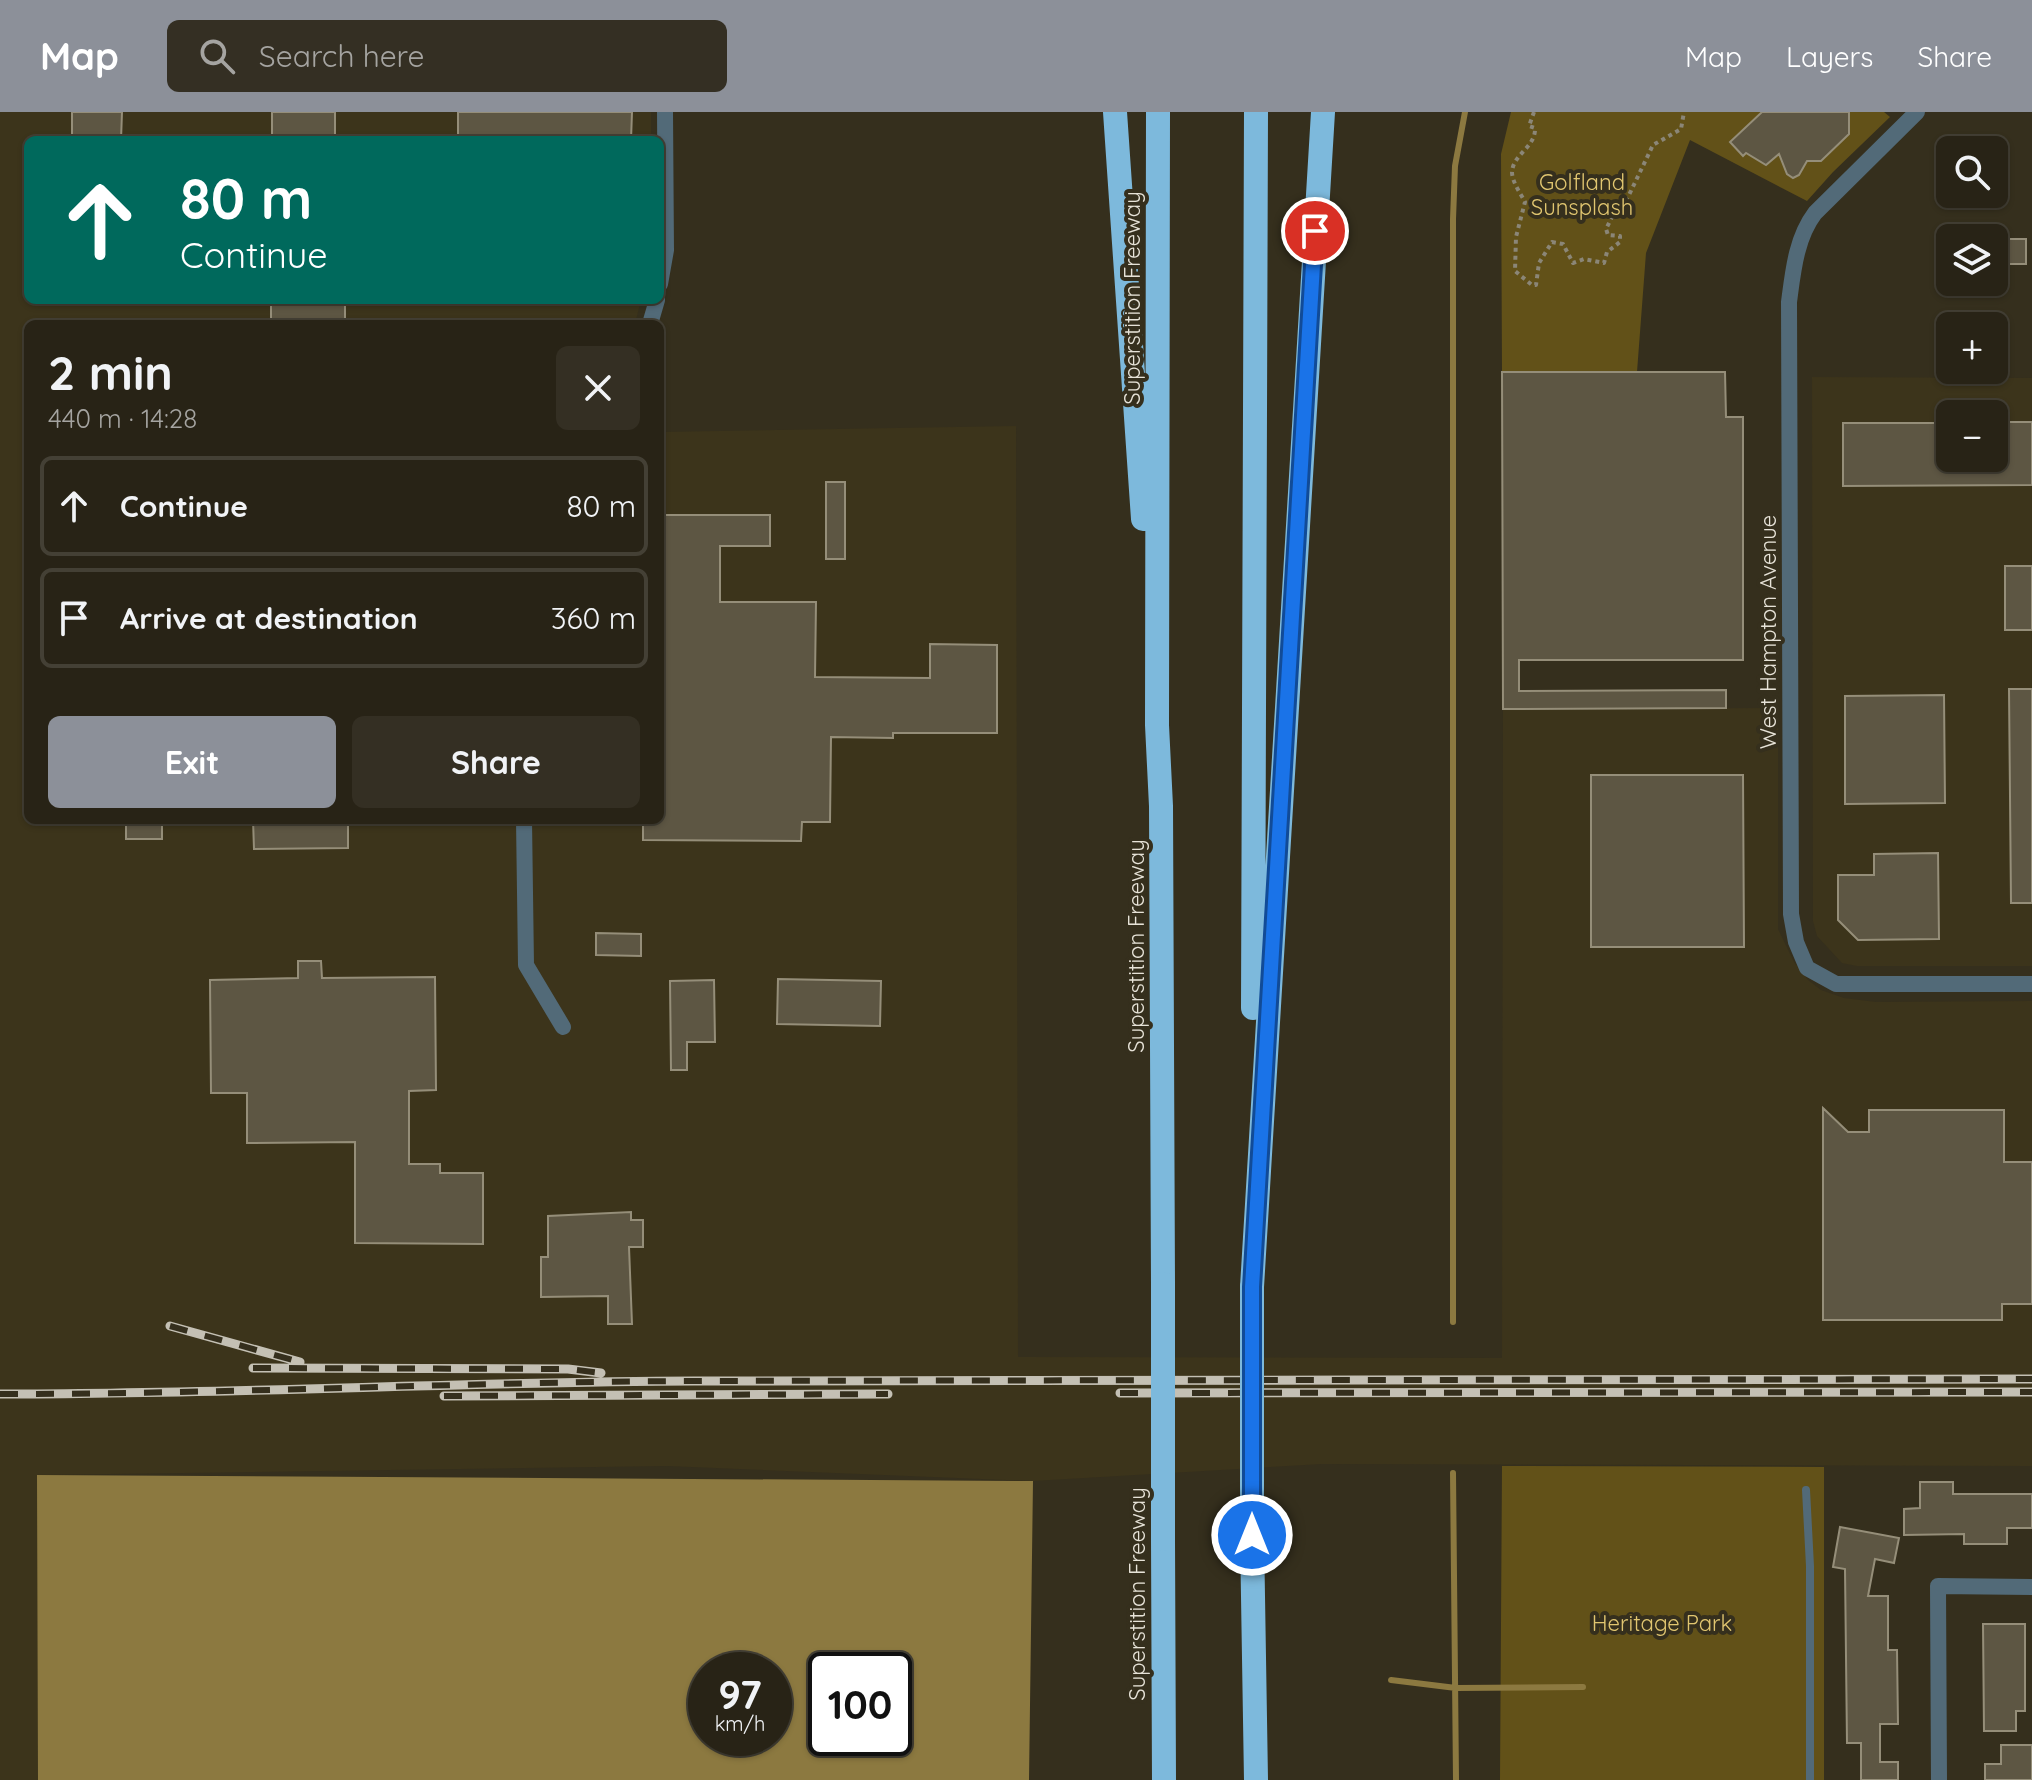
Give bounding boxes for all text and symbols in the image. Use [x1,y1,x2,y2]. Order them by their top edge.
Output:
search box [167,20,727,92]
text: Map [40,32,119,80]
icon: search [195,34,239,78]
text: Search here [259,37,424,75]
text: Map [1685,39,1742,74]
text: Layers [1786,39,1873,74]
text: Share [1917,39,1992,74]
map controls [1936,136,2008,472]
button: search [1936,136,2008,208]
text: 80 m [180,163,312,233]
icon: ahead [48,168,152,272]
park label: Golfland Sunsplash [1531,168,1633,221]
street label: Superstition Freeway [1118,191,1146,405]
pin [1281,197,1349,265]
icon: arrive [1293,209,1337,253]
button: layers [1936,224,2008,296]
text: Continue [180,232,328,277]
button: + [1936,312,2008,384]
text: 2 min [48,342,173,402]
button: close [556,346,640,430]
button: − [1936,400,2008,472]
text: 440 m · 14:28 [48,402,197,435]
icon: ahead [52,484,96,528]
text: Continue [120,487,248,525]
text: 80 m [566,487,636,525]
street label: West Hampton Avenue [1754,515,1782,749]
icon: arrive [52,596,96,640]
text: Arrive at destination [120,599,418,637]
text: 360 m [551,599,636,637]
button: Exit [48,716,336,808]
button: Share [352,716,640,808]
street label: Superstition Freeway [1122,839,1150,1053]
street label: Superstition Freeway [1123,1487,1151,1701]
position arrow [1210,1493,1294,1577]
park label: Heritage Park [1592,1609,1732,1637]
speed limit sign: 100 [808,1652,912,1756]
text: 97 [718,1669,762,1719]
text: km/h [715,1711,765,1736]

